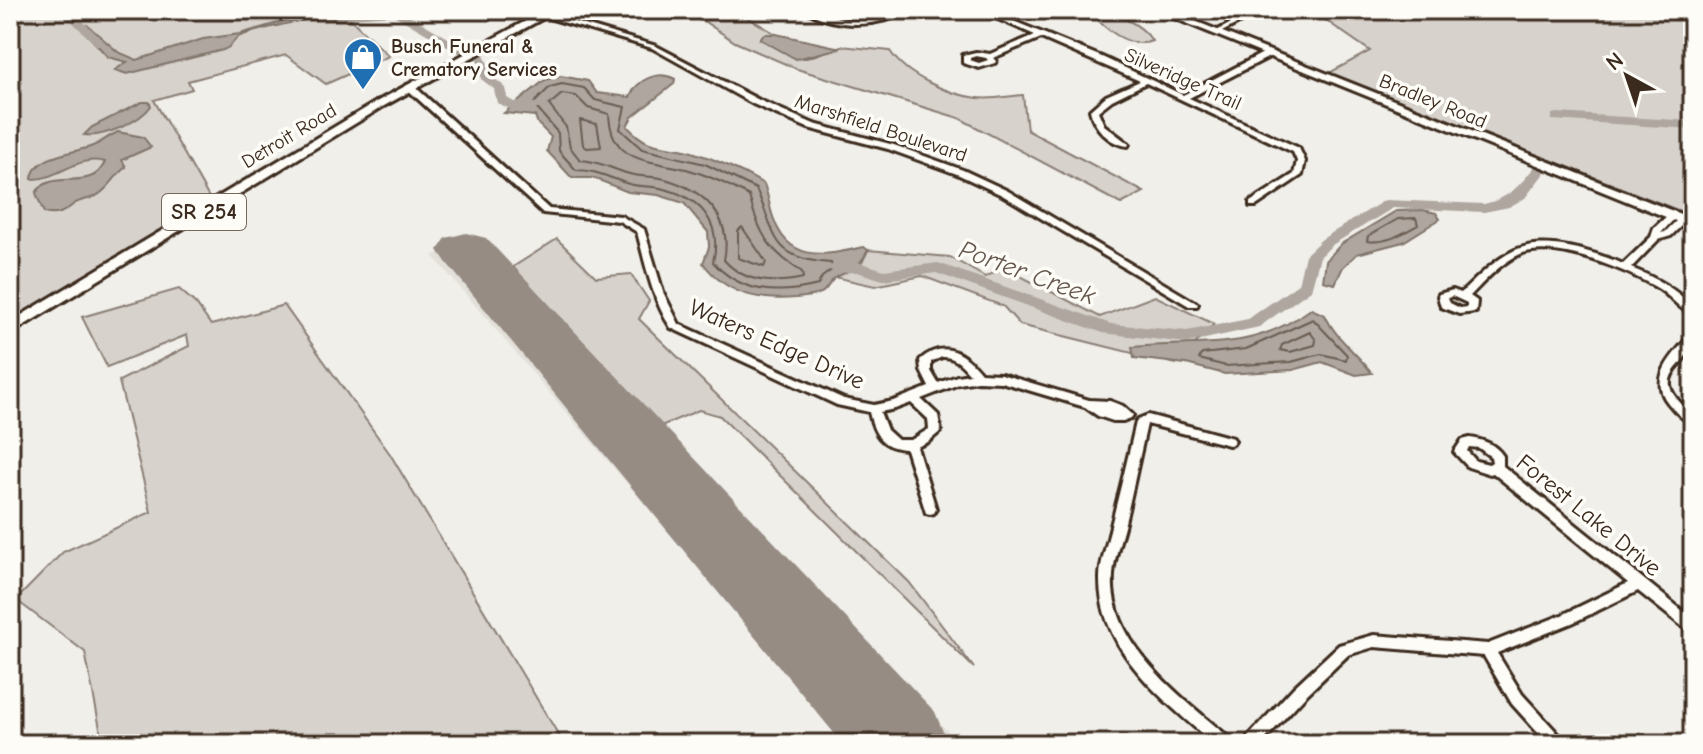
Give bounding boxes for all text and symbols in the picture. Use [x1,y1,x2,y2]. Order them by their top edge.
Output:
place label: Busch Funeral & Crematory Services [391,35,557,81]
shop icon: Busch Funeral & Crematory Services [342,36,384,91]
north arrow [1587,36,1667,116]
street label: Silveridge Trail [1121,43,1245,115]
text: N [1601,47,1629,76]
street label: Bradley Road [1376,69,1490,133]
street label: Marshfield Boulevard [792,89,970,167]
street label: Detroit Road [237,99,341,173]
road number: SR 254 [162,194,246,230]
water label: Porter Creek [955,235,1099,312]
street label: Waters Edge Drive [685,293,869,395]
street label: Forest Lake Drive [1511,448,1667,582]

